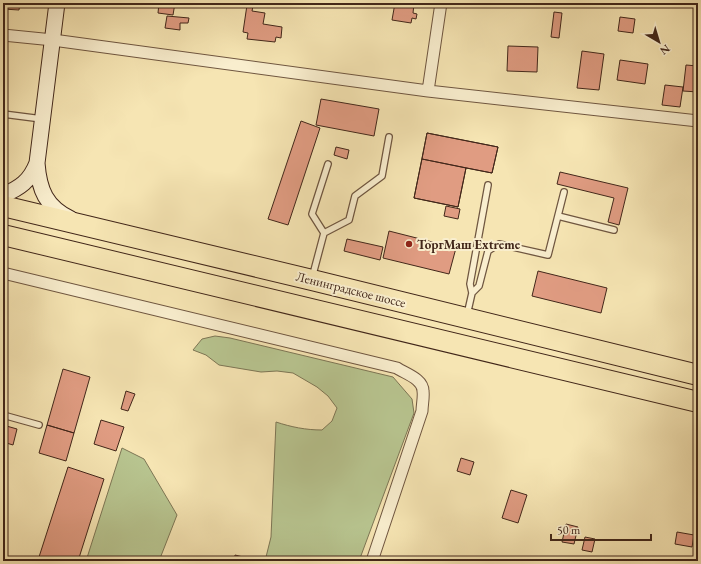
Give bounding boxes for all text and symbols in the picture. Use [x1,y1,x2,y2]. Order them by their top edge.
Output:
north arrow [639,22,679,62]
text: N [657,42,673,58]
place label: ТоргМаш Extreme [417,236,521,253]
marker: ТоргМаш Extreme [404,239,414,249]
street label: Ленинградское шоссе [294,268,408,311]
scale bar [551,516,651,542]
text: 50 m [557,522,581,538]

